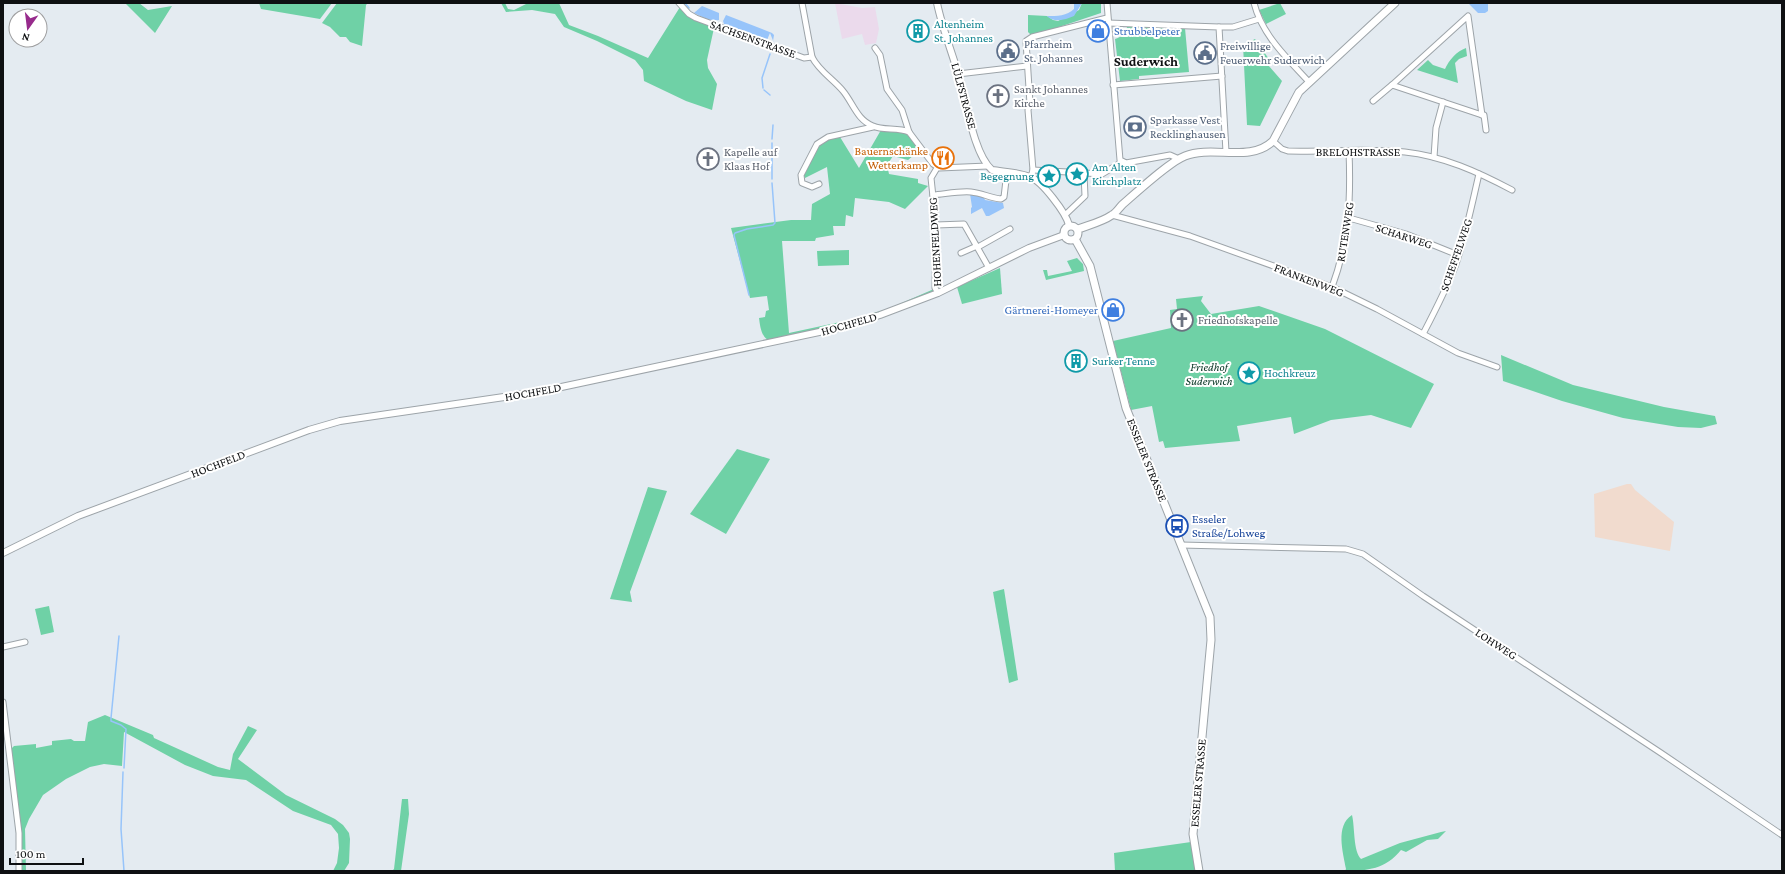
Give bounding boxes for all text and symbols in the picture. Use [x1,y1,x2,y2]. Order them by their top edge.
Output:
north arrow [8,8,48,48]
street label: SACHSENSTRASSE [708,17,798,61]
place label: Altenheim St. Johannes [934,17,993,45]
building icon: Altenheim St. Johannes [905,18,931,44]
shop icon: Strubbelpeter [1085,18,1111,44]
place label: Strubbelpeter [1114,24,1181,38]
text: N [20,31,31,44]
place label: Pfarrheim St. Johannes [1024,37,1083,65]
public building icon: Pfarrheim St. Johannes [995,38,1021,64]
place label: Freiwillige Feuerwehr Suderwich [1220,39,1326,67]
public building icon: Freiwillige Feuerwehr Suderwich [1192,40,1218,66]
district label: Suderwich [1114,53,1178,69]
street label: LÜLFSTRASSE [948,61,980,131]
place label: Sankt Johannes Kirche [1014,82,1088,110]
church icon: Sankt Johannes Kirche [985,83,1011,109]
place label: Sparkasse Vest Recklinghausen [1150,113,1226,141]
bank icon: Sparkasse Vest Recklinghausen [1122,114,1148,140]
place label: Bauernschänke Wetterkamp [855,144,928,172]
place label: Kapelle auf Klaas Hof [724,145,779,173]
restaurant icon: Bauernschänke Wetterkamp [930,145,956,171]
street label: BRELOHSTRASSE [1316,145,1401,159]
church icon: Kapelle auf Klaas Hof [695,146,721,172]
place label: Am Alten Kirchplatz [1092,160,1141,188]
place icon: Am Alten Kirchplatz [1064,161,1090,187]
place icon: Begegnung [1036,163,1062,189]
place label: Begegnung [980,169,1034,183]
street label: HOHENFELDWEG [926,197,944,287]
street label: RUTENWEG [1333,201,1357,263]
street label: SCHEFFELWEG [1437,216,1475,293]
street label: SCHARWEG [1374,220,1435,252]
street label: FRANKENWEG [1272,260,1346,300]
shop icon: Gärtnerei-Homeyer [1100,297,1126,323]
place label: Gärtnerei-Homeyer [1004,303,1099,317]
church icon: Friedhofskapelle [1169,307,1195,333]
street label: HOCHFELD [820,309,878,339]
place label: Friedhofskapelle [1198,313,1278,327]
building icon: Surker Tenne [1063,348,1089,374]
place label: Surker Tenne [1092,354,1155,368]
park label: Friedhof Suderwich [1185,360,1233,388]
place icon: Hochkreuz [1236,360,1262,386]
place label: Hochkreuz [1264,366,1316,380]
street label: HOCHFELD [504,380,562,404]
street label: ESSELER STRASSE [1124,416,1170,504]
street label: HOCHFELD [189,447,247,481]
place label: Esseler Straße/Lohweg [1192,512,1266,540]
bus stop icon: Esseler Straße/Lohweg [1164,513,1190,539]
street label: LOHWEG [1473,625,1520,663]
street label: ESSELER STRASSE [1187,738,1209,828]
scale bar [10,840,83,866]
text: 100 m [16,847,46,861]

